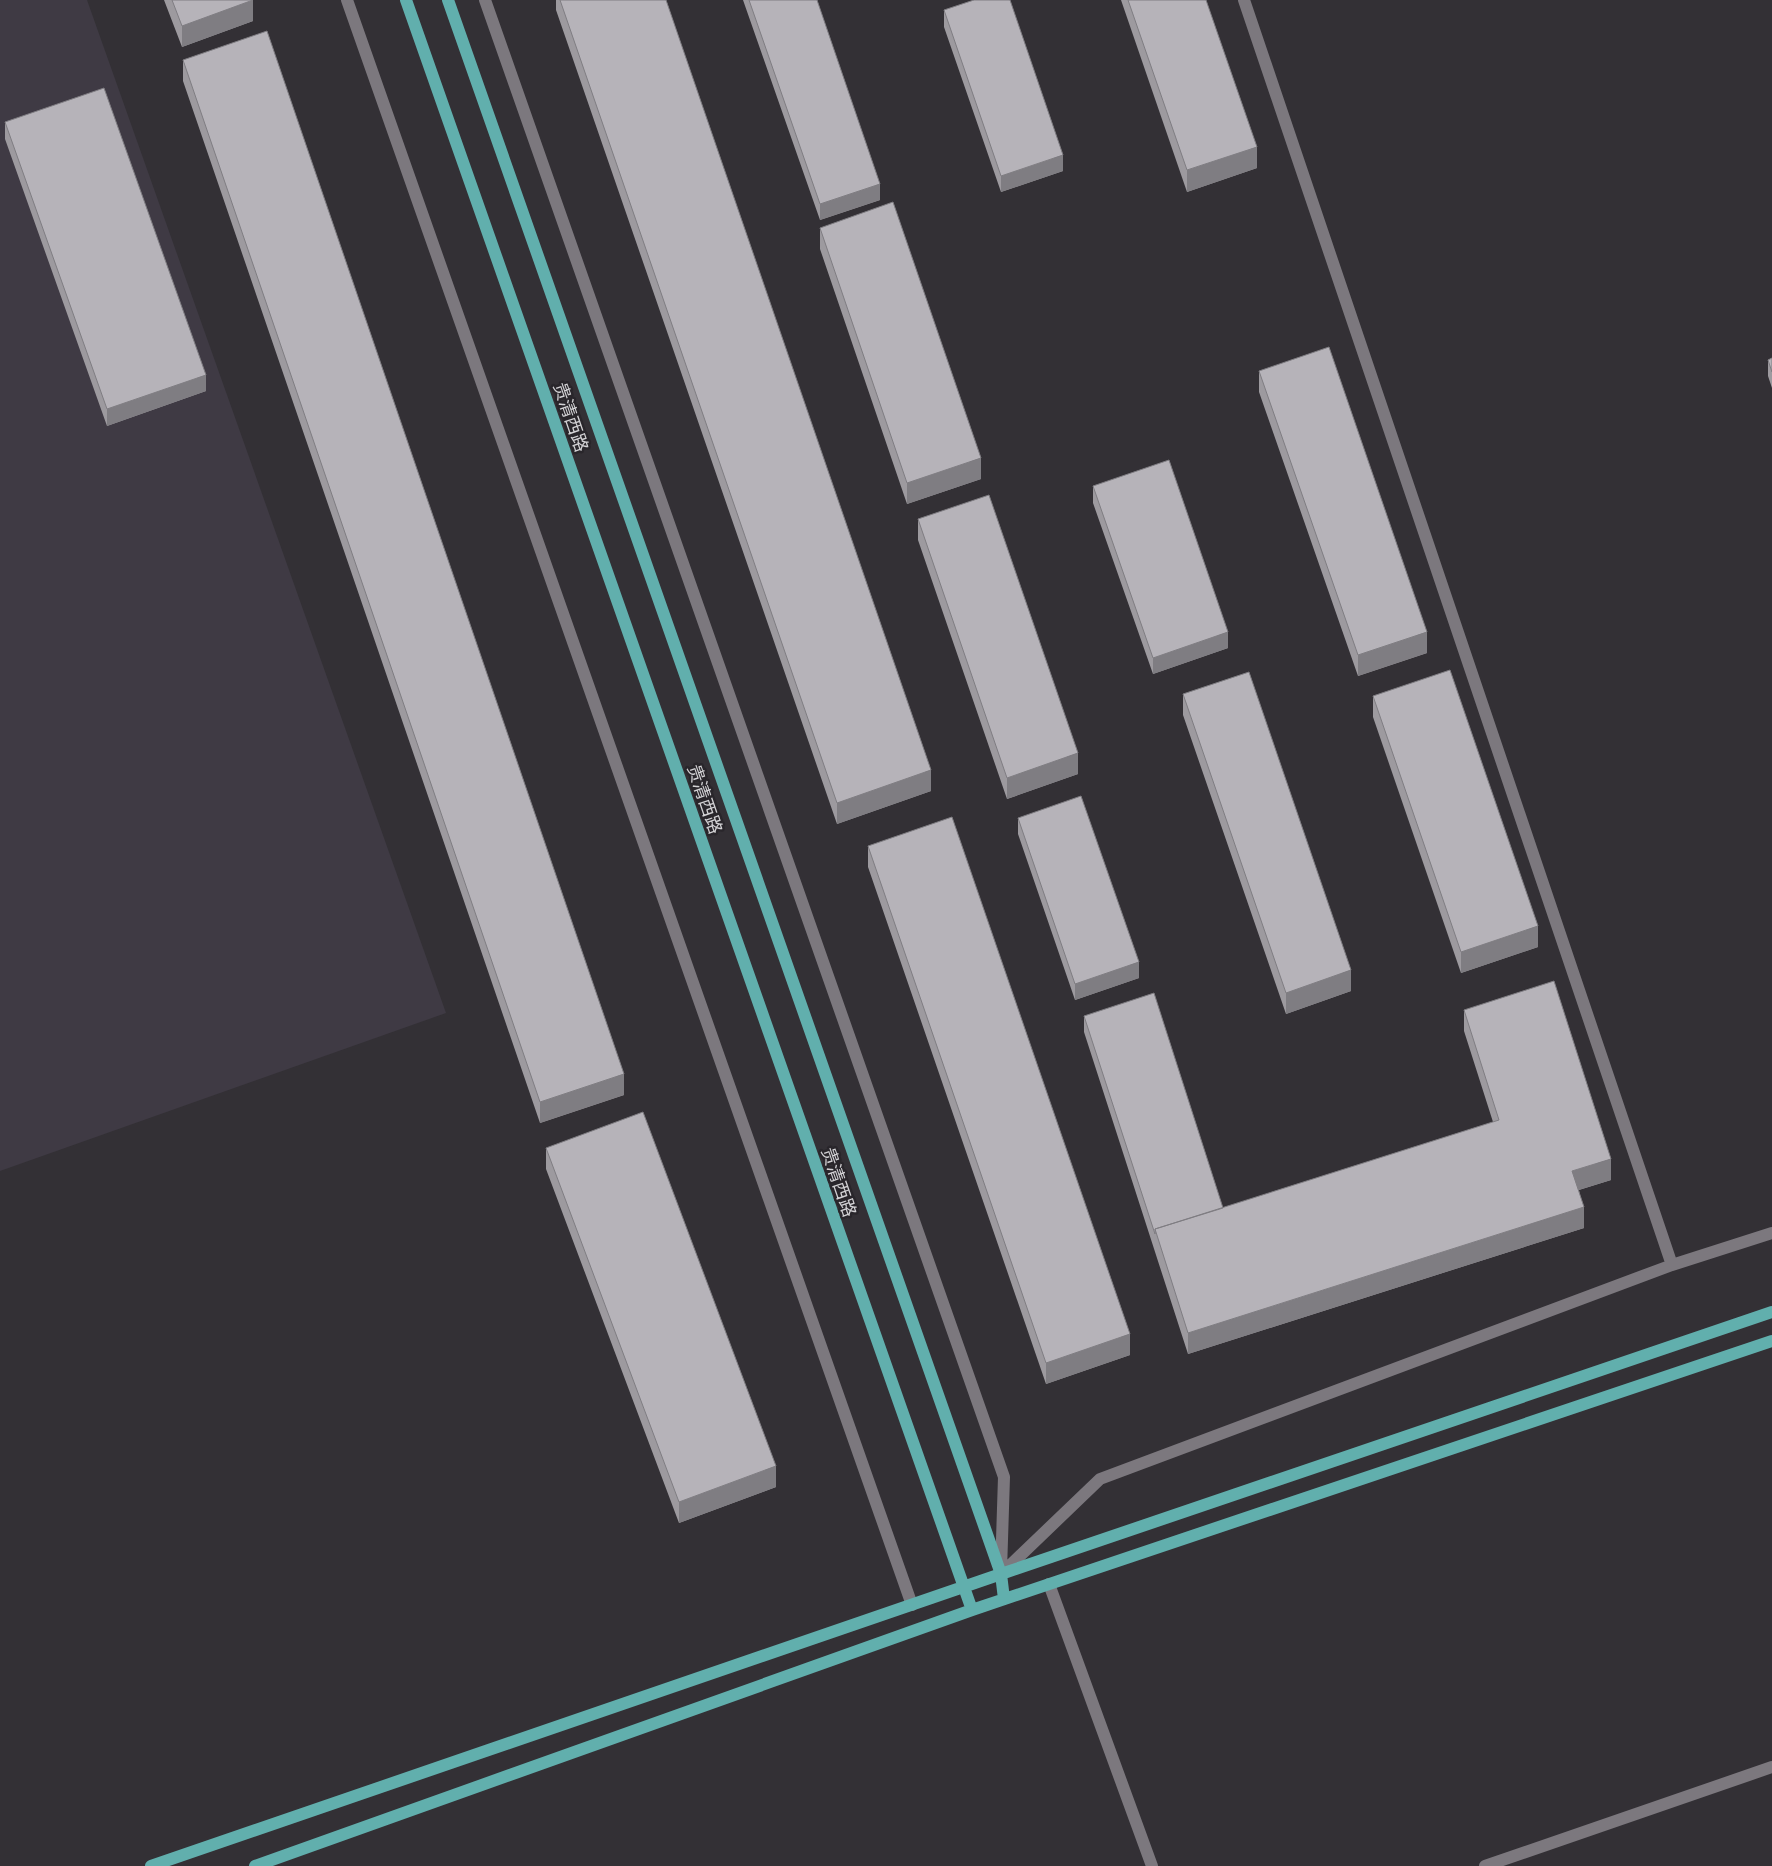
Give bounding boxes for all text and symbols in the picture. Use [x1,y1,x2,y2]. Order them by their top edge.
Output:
street label: 贵清西路 [549,380,593,454]
street label: 贵清西路 [683,762,727,836]
street label: 贵清西路 [817,1145,861,1219]

